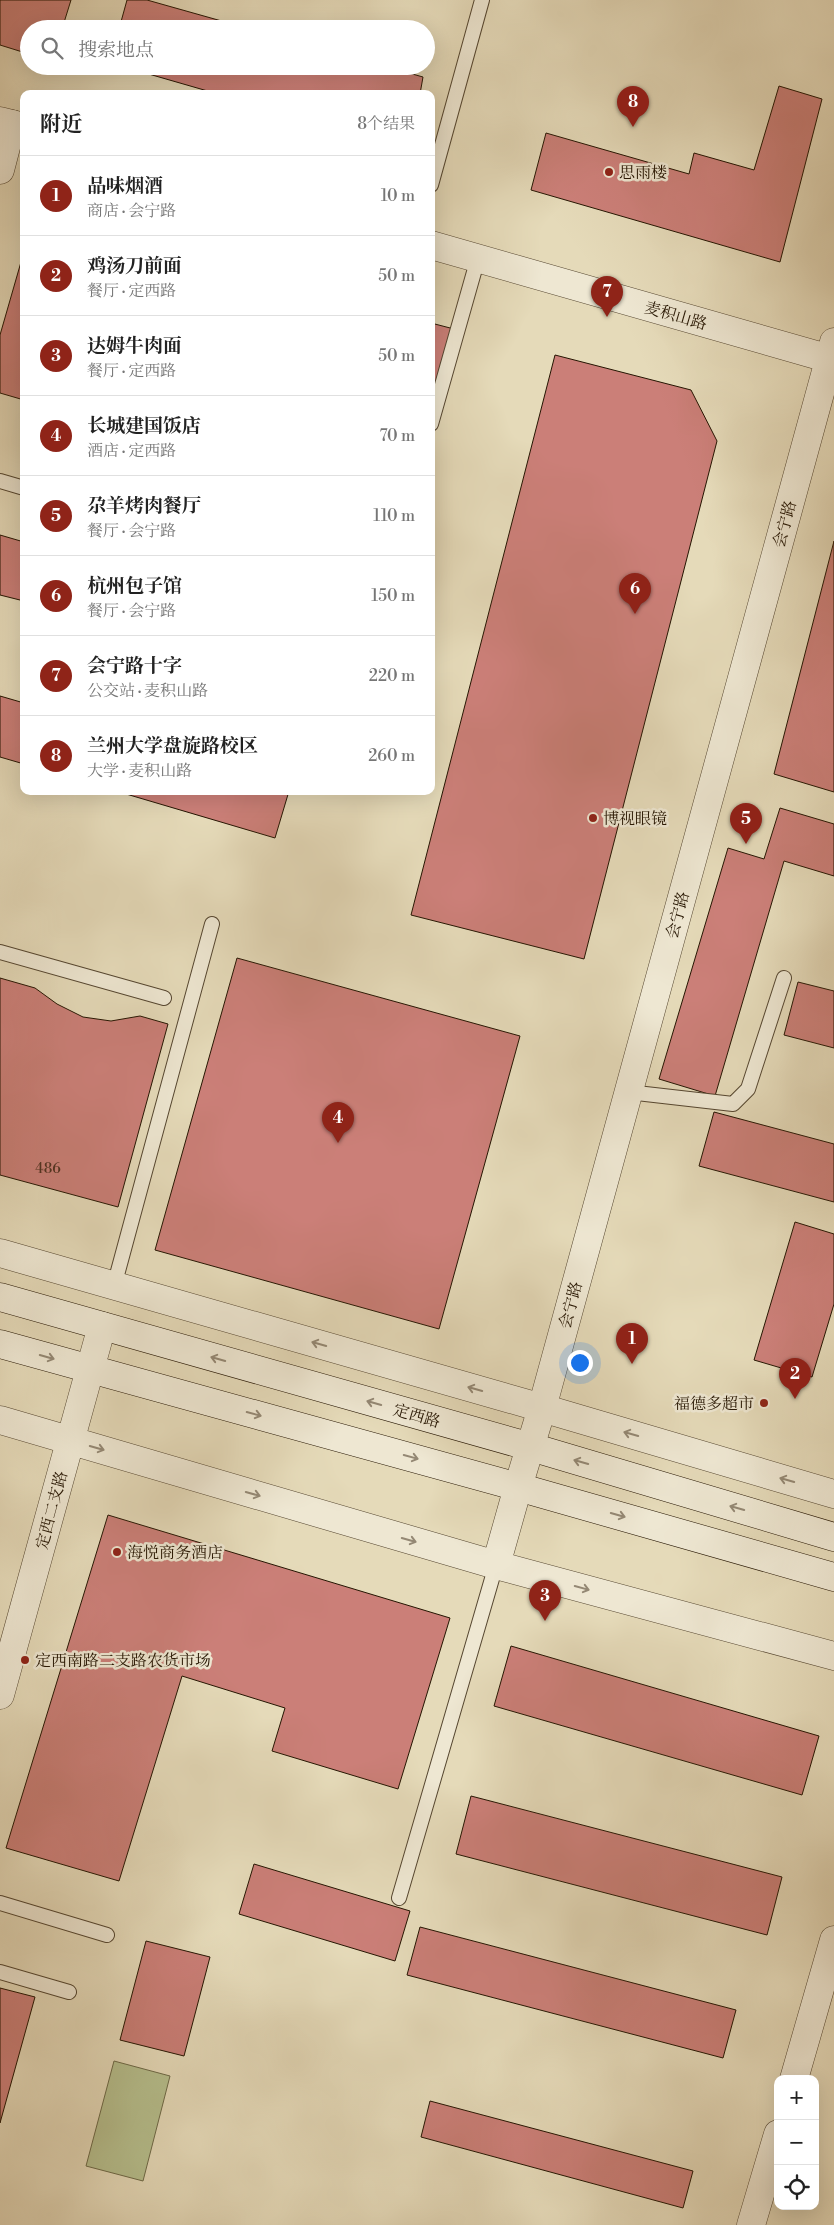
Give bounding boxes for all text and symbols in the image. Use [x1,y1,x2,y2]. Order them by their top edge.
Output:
search box [20,20,435,75]
icon: search [38,34,66,62]
text: 搜索地点 [78,38,154,62]
pin: 8 [617,86,649,127]
text: 附近 [40,112,82,138]
text: 8个结果 [357,114,415,134]
place label: 思雨楼 [619,163,667,183]
marker: 思雨楼 [603,166,615,178]
text: 品味烟酒 [87,174,163,198]
text: 1 [52,186,60,206]
text: 10 m [381,186,415,206]
text: 商店 · 会宁路 [87,201,176,221]
text: 鸡汤刀前面 [87,254,182,278]
text: 2 [51,266,61,286]
text: 50 m [378,266,415,286]
pin: 7 [591,276,623,317]
text: 餐厅 · 定西路 [87,281,176,301]
street label: 麦积山路 [642,298,709,334]
text: 达姆牛肉面 [87,334,182,358]
text: 3 [51,346,61,366]
text: 50 m [378,346,415,366]
text: 餐厅 · 定西路 [87,361,176,381]
text: 长城建国饭店 [87,414,201,438]
text: 4 [51,426,61,446]
text: 70 m [379,426,415,446]
text: 酒店 · 定西路 [87,441,176,461]
text: 尕羊烤肉餐厅 [87,494,201,518]
street label: 会宁路 [769,498,801,550]
text: 5 [51,506,61,526]
text: 110 m [373,506,415,526]
text: 餐厅 · 会宁路 [87,521,176,541]
pin: 6 [619,573,651,614]
text: 杭州包子馆 [87,574,182,598]
text: 6 [51,586,61,606]
text: 150 m [371,586,415,606]
text: 餐厅 · 会宁路 [87,601,176,621]
text: 会宁路十字 [87,654,182,678]
text: 7 [51,666,61,686]
text: 220 m [369,666,415,686]
text: 公交站 · 麦积山路 [87,681,208,701]
text: 兰州大学盘旋路校区 [87,734,258,758]
text: 8 [51,746,61,766]
text: 260 m [368,746,415,766]
text: 大学 · 麦积山路 [87,761,192,781]
pin: 5 [730,803,762,844]
place label: 博视眼镜 [603,809,667,829]
marker: 博视眼镜 [587,812,599,824]
street label: 会宁路 [662,889,694,941]
pin: 4 [322,1102,354,1143]
house number: 486 [35,1160,61,1178]
street label: 会宁路 [555,1279,587,1331]
pin: 1 [616,1323,648,1364]
one-way arrow [312,1339,328,1349]
your location [567,1350,593,1376]
one-way arrow [38,1353,54,1363]
one-way arrow [211,1353,227,1363]
pin: 2 [779,1358,811,1399]
one-way arrow [468,1384,484,1393]
place label: 福德多超市 [674,1394,754,1414]
marker: 福德多超市 [758,1397,770,1409]
one-way arrow [367,1398,383,1407]
street label: 定西路 [391,1400,443,1432]
one-way arrow [246,1410,262,1420]
one-way arrow [624,1429,640,1439]
one-way arrow [89,1444,105,1454]
one-way arrow [402,1453,418,1463]
one-way arrow [573,1457,589,1467]
street label: 定西二支路 [32,1469,72,1551]
one-way arrow [780,1475,796,1485]
one-way arrow [245,1489,261,1499]
one-way arrow [729,1503,745,1513]
one-way arrow [610,1511,626,1521]
one-way arrow [401,1535,417,1545]
place label: 海悦商务酒店 [127,1543,223,1563]
marker: 海悦商务酒店 [111,1546,123,1558]
pin: 3 [529,1580,561,1621]
one-way arrow [574,1584,590,1594]
place label: 定西南路二支路农货市场 [35,1651,211,1671]
marker: 定西南路二支路农货市场 [19,1654,31,1666]
map controls [774,2075,819,2210]
button: + [774,2075,819,2120]
button: − [774,2120,819,2165]
button: locate [774,2165,819,2210]

